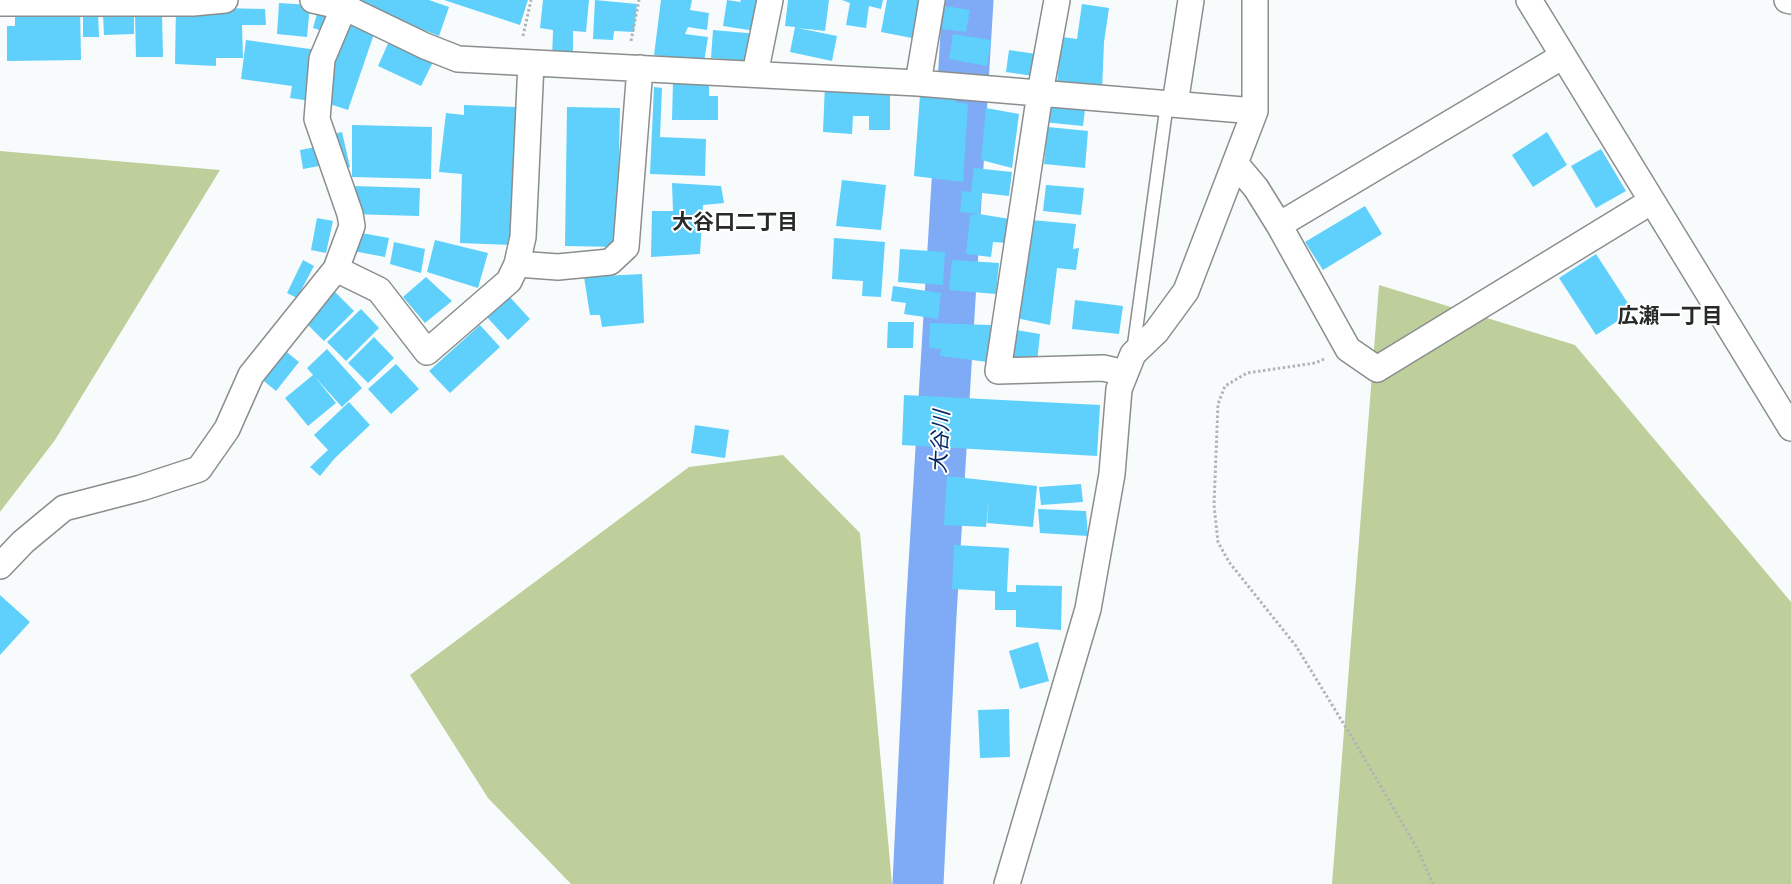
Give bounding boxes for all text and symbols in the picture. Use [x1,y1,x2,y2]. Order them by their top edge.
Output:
district label: 大谷口二丁目 [672,212,798,238]
district label: 広瀬一丁目 [1618,306,1722,332]
water label: 大谷川 [929,410,957,474]

